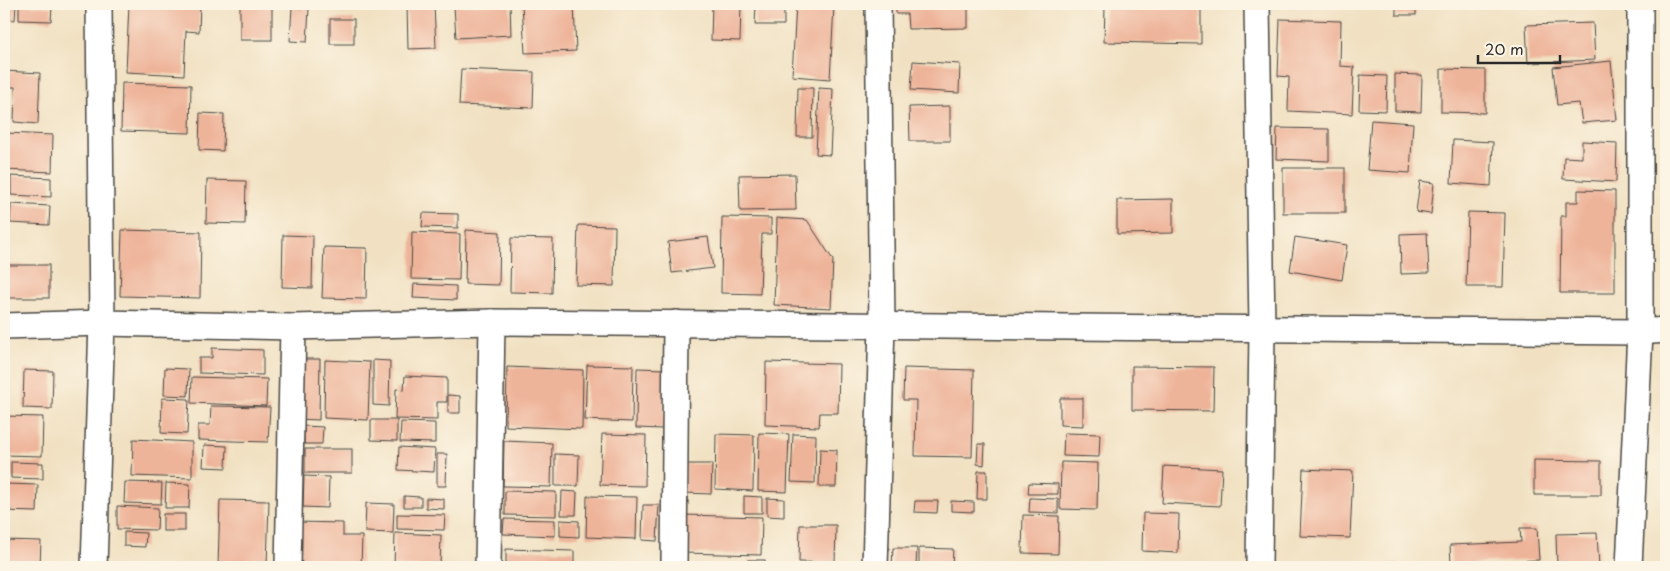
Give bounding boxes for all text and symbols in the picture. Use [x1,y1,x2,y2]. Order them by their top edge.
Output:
scale bar [1478,32,1560,64]
text: 20 m [1485,37,1524,60]

